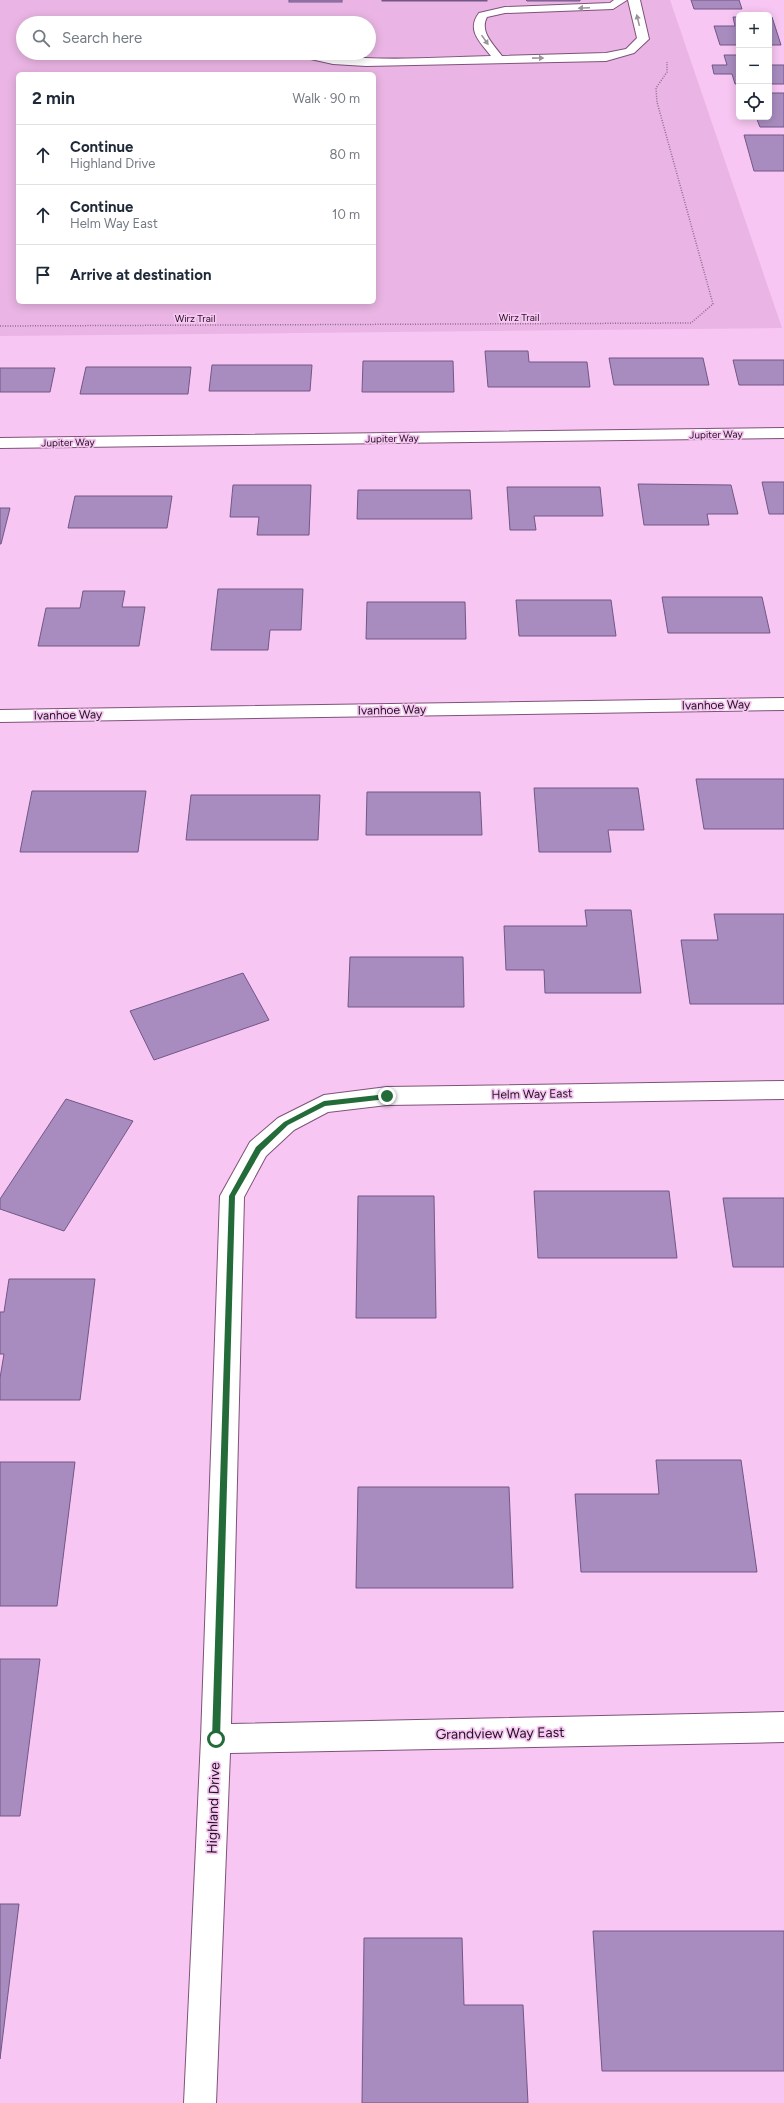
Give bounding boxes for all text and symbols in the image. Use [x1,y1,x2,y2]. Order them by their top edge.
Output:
one-way arrow [578,5,590,12]
map controls [736,12,772,120]
button: + [736,12,772,48]
one-way arrow [635,14,641,27]
search box [16,16,376,60]
icon: search [30,27,52,49]
text: Search here [62,29,142,47]
one-way arrow [481,35,489,45]
button: − [736,48,772,84]
one-way arrow [532,55,544,62]
button: locate [736,84,772,120]
text: 2 min [32,88,75,108]
text: Walk · 90 m [293,91,360,106]
text: Continue [70,138,133,156]
icon: ahead [32,144,54,166]
text: 80 m [329,147,360,162]
text: Highland Drive [70,156,155,171]
text: Continue [70,198,133,216]
icon: ahead [32,204,54,226]
text: 10 m [332,207,360,222]
text: Helm Way East [70,216,158,231]
icon: arrive [32,264,54,286]
text: Arrive at destination [70,266,211,284]
street label: Wirz Trail [499,311,539,324]
street label: Wirz Trail [175,312,215,325]
street label: Jupiter Way [689,428,744,441]
street label: Jupiter Way [365,432,420,445]
street label: Jupiter Way [41,436,96,449]
street label: Ivanhoe Way [682,697,751,713]
street label: Ivanhoe Way [358,702,427,718]
street label: Ivanhoe Way [34,707,103,723]
street label: Helm Way East [491,1086,573,1102]
route end [378,1087,396,1105]
street label: Grandview Way East [435,1724,565,1743]
route start [207,1730,225,1748]
street label: Highland Drive [203,1761,224,1854]

